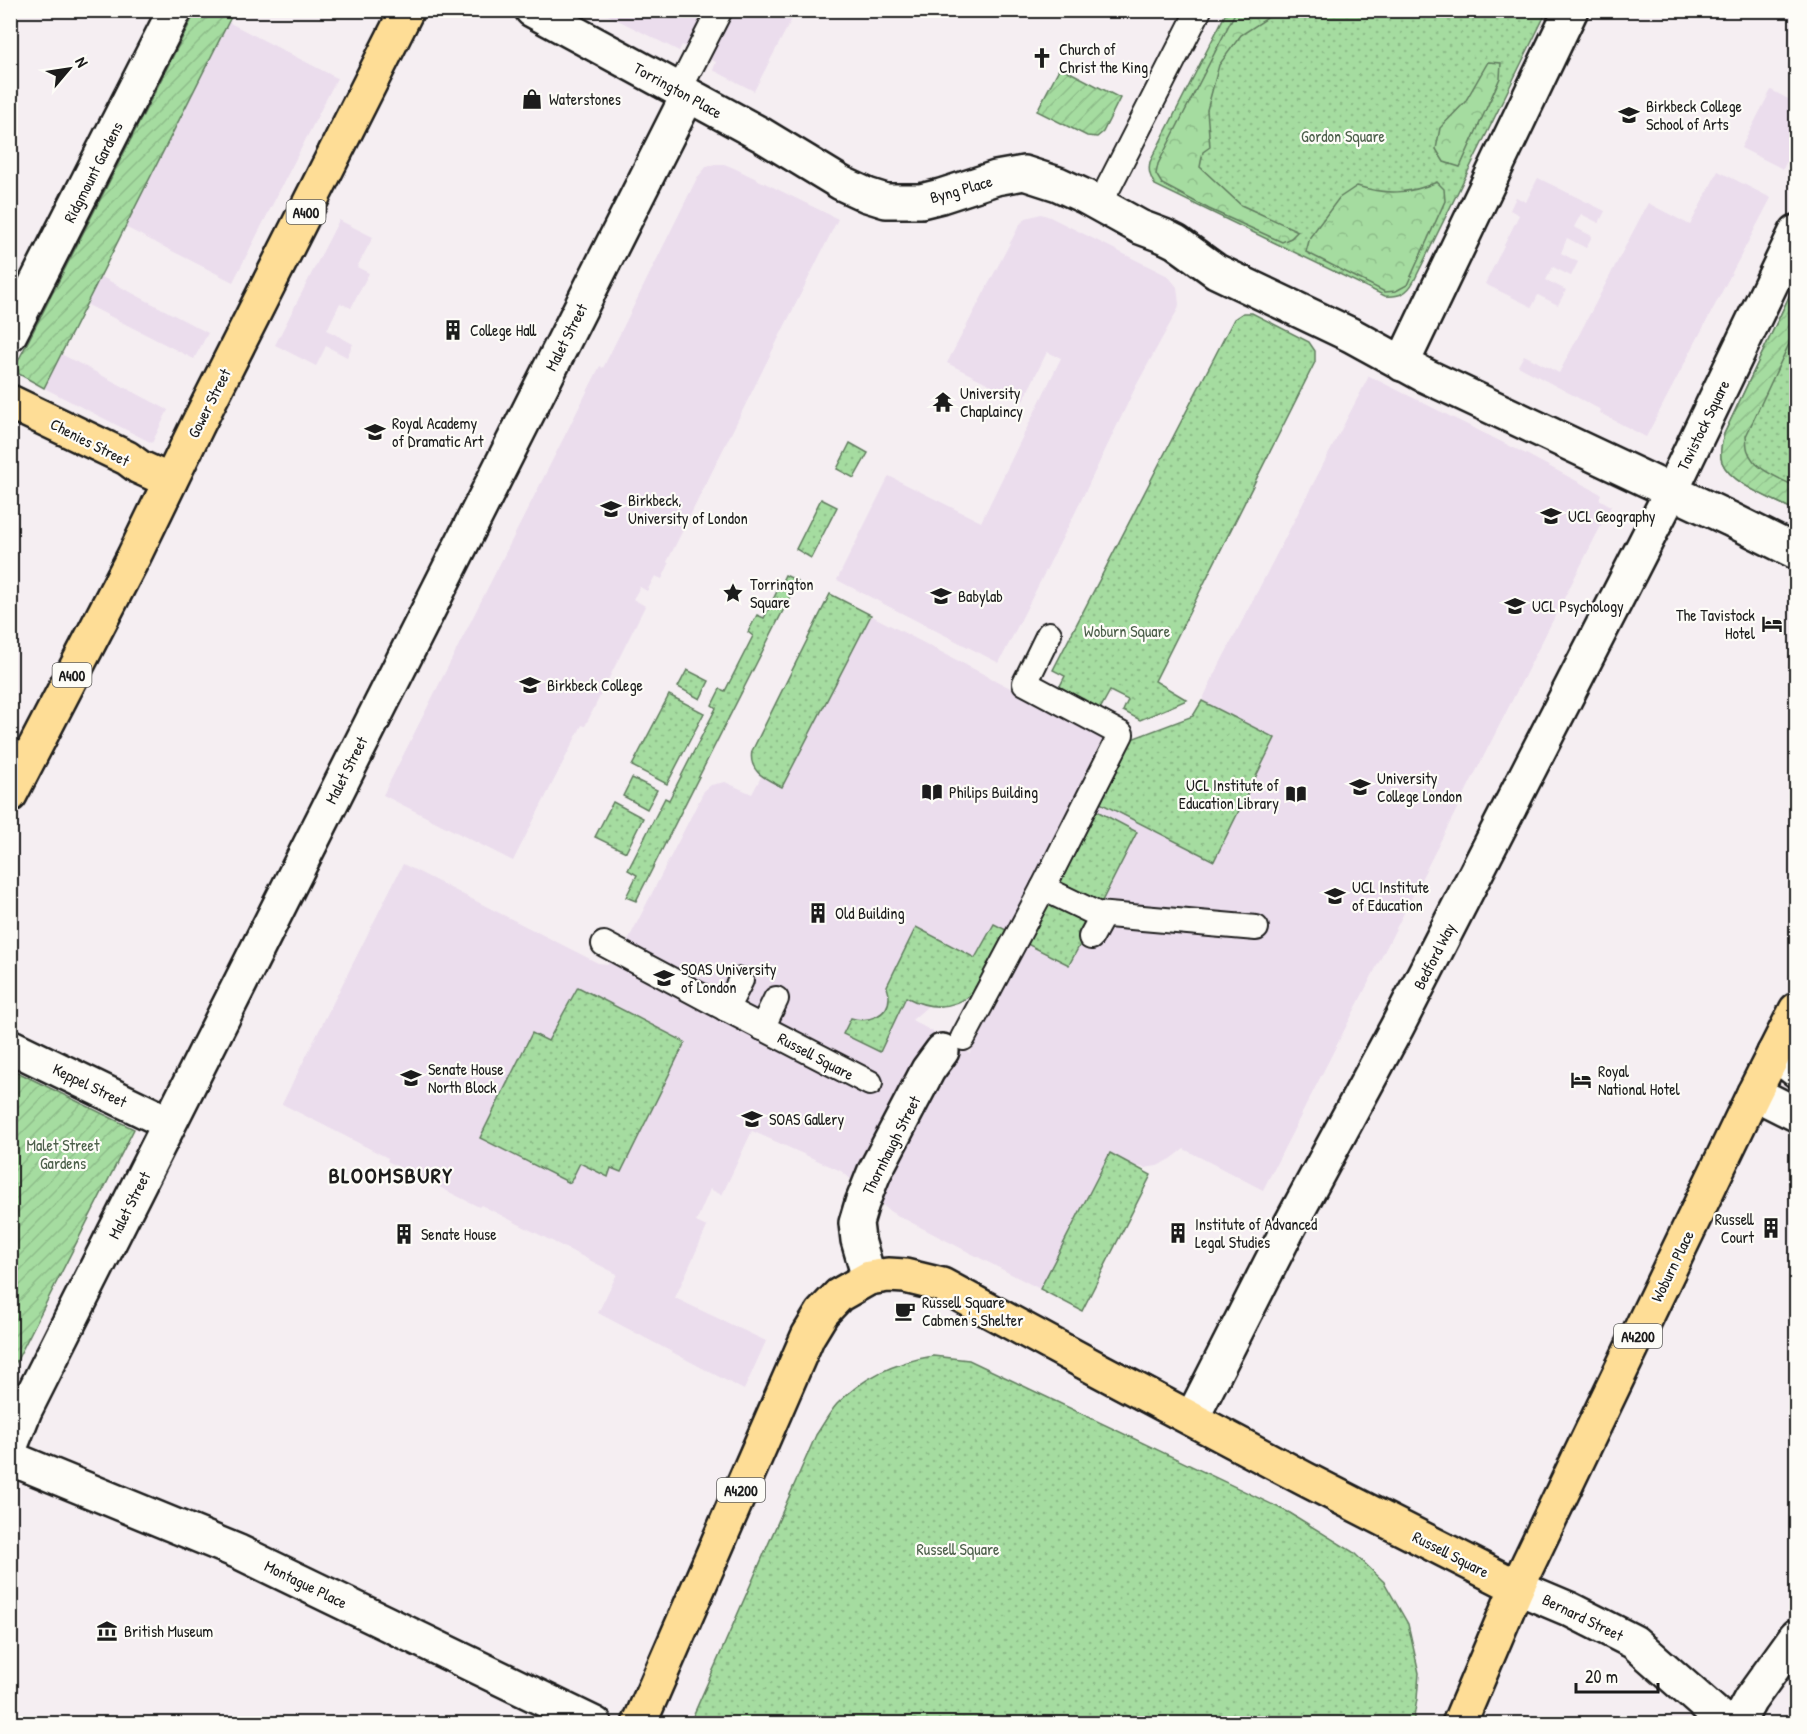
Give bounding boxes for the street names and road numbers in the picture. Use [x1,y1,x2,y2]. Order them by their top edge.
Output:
street label: Torrington Place [630,57,727,124]
street label: Ridgmount Gardens [58,118,128,226]
street label: Byng Place [927,169,995,208]
road number: A400 [286,200,326,224]
street label: Malet Street [540,299,593,374]
street label: Gower Street [182,364,236,441]
street label: Tavistock Square [1672,375,1735,474]
street label: Chenies Street [47,413,134,472]
road number: A400 [52,663,92,687]
street label: Malet Street [320,732,373,807]
street label: Bedford Way [1408,919,1460,993]
street label: Russell Square [774,1027,858,1085]
street label: Keppel Street [49,1058,131,1113]
street label: Thornhaugh Street [857,1091,926,1198]
street label: Malet Street [103,1167,156,1242]
street label: Woburn Place [1645,1226,1699,1306]
road number: A4200 [1614,1324,1662,1348]
road number: A4200 [717,1478,765,1502]
street label: Russell Square [1409,1525,1493,1583]
street label: Montague Place [261,1555,352,1614]
street label: Bernard Street [1539,1588,1628,1646]

